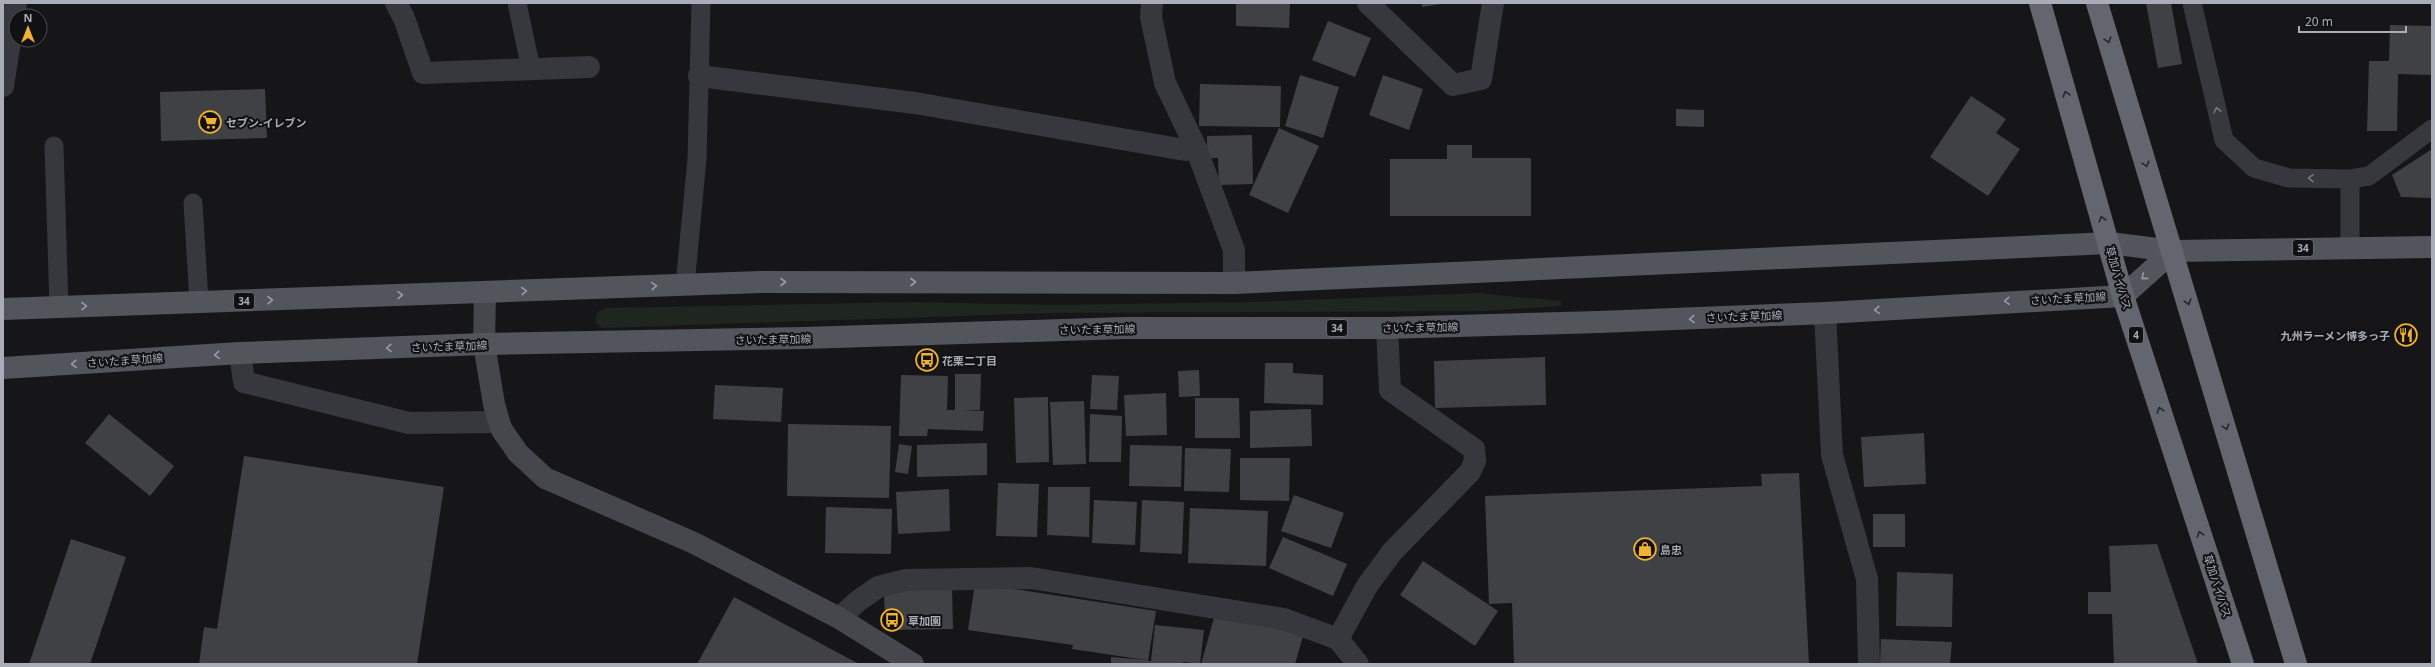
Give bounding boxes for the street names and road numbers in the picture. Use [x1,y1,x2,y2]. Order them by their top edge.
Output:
road number: 34 [2293,240,2313,256]
street label: 草加バイパス [2103,244,2135,312]
street label: さいたま草加線 [2029,289,2107,307]
road number: 34 [234,293,254,309]
street label: さいたま草加線 [1705,307,1783,325]
street label: さいたま草加線 [1382,319,1458,335]
road number: 34 [1327,320,1347,336]
street label: さいたま草加線 [1059,321,1135,337]
road number: 4 [2129,327,2143,343]
street label: さいたま草加線 [735,331,811,347]
street label: さいたま草加線 [410,337,488,355]
street label: さいたま草加線 [86,350,164,370]
street label: 草加バイパス [2201,552,2235,620]

